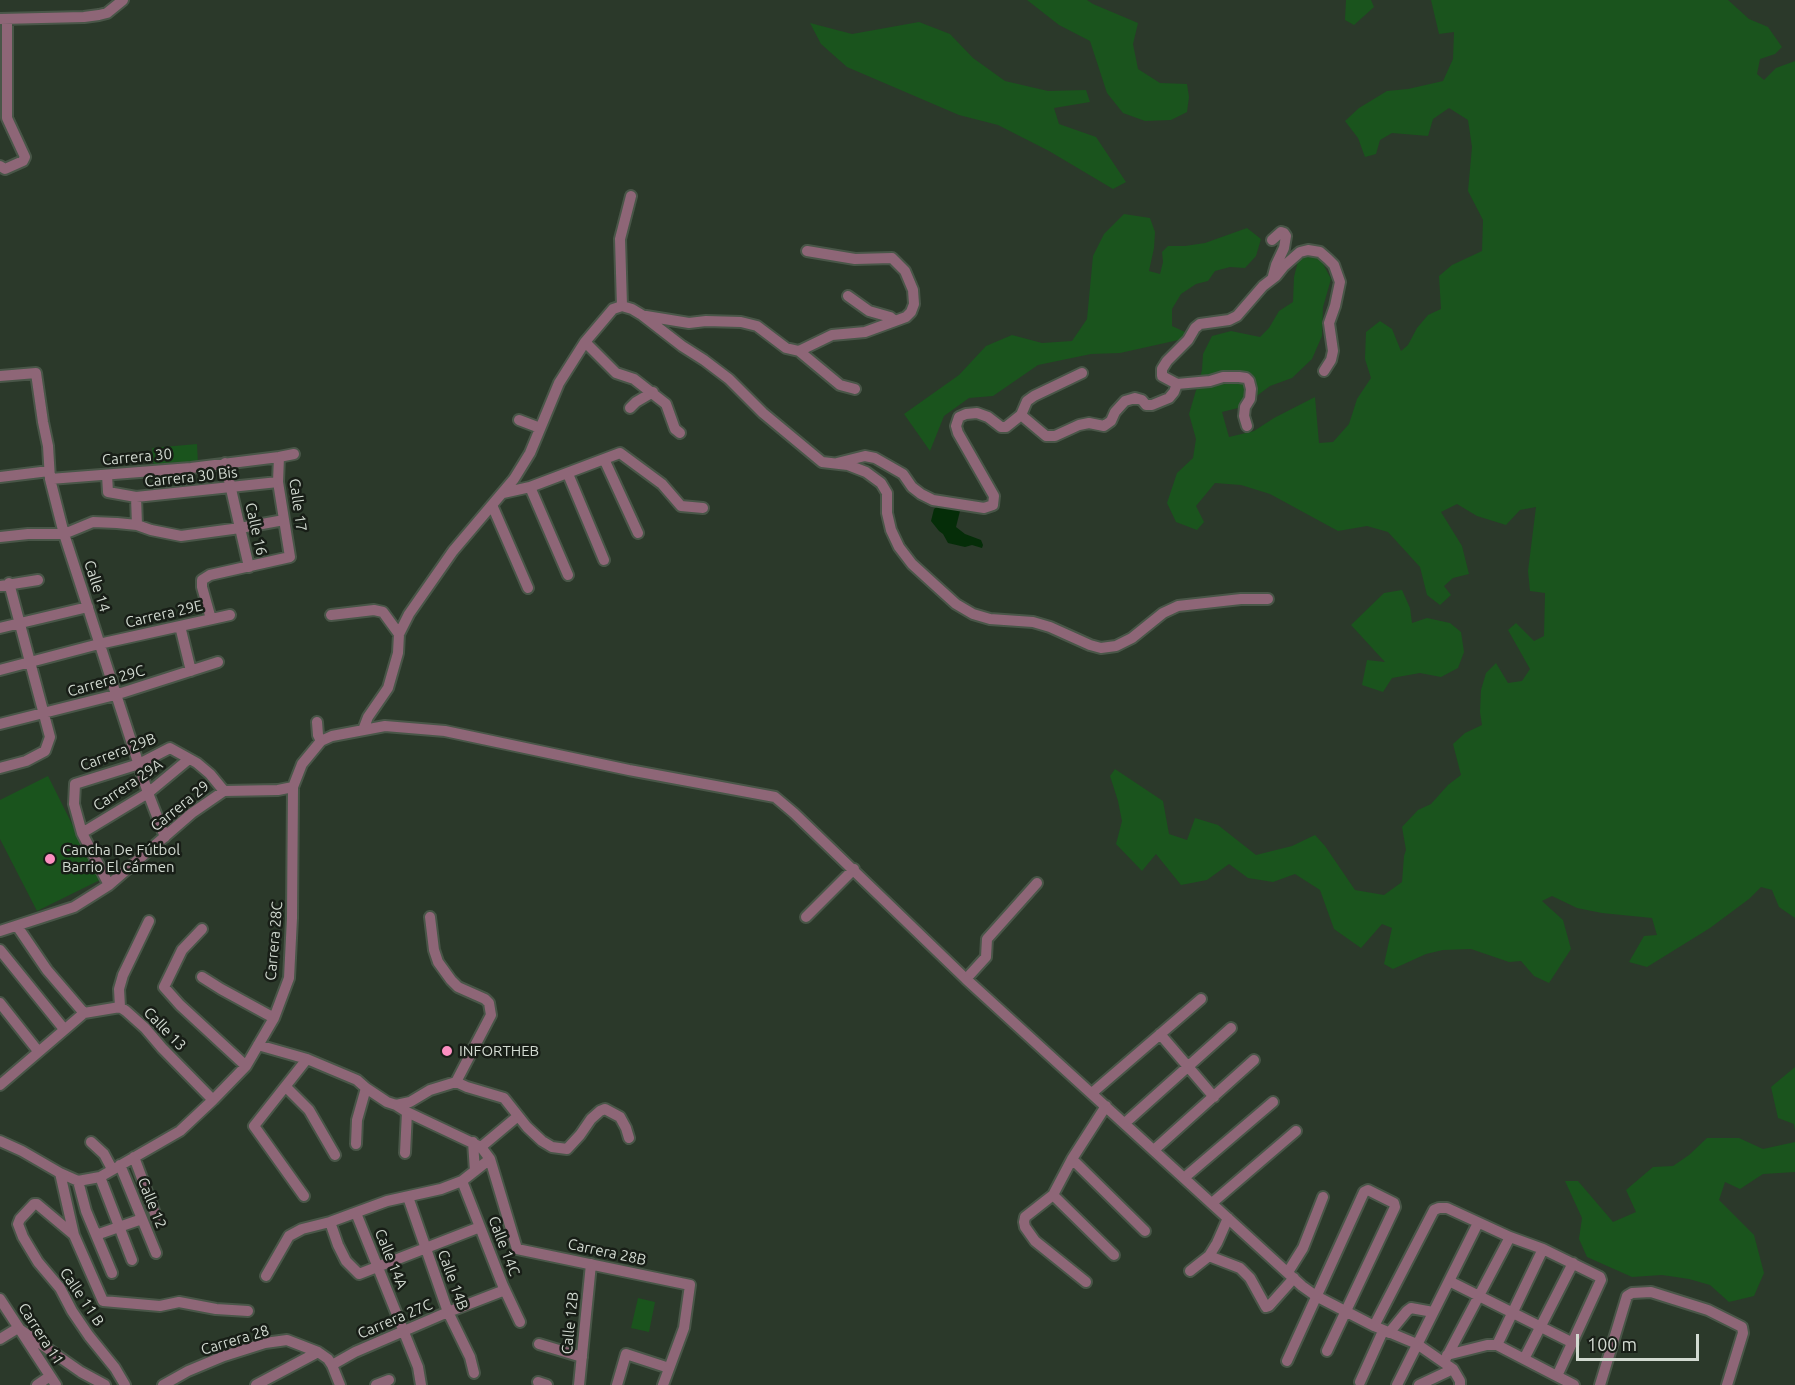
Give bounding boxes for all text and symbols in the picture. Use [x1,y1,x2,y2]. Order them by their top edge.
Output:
street label: Carrera 30 [101,445,173,469]
street label: Carrera 30 Bis [144,463,238,491]
street label: Calle 17 [285,477,311,533]
street label: Calle 16 [241,501,271,557]
street label: Calle 14 [80,558,114,614]
street label: Carrera 29E [124,596,204,632]
street label: Carrera 29C [65,661,147,701]
street label: Carrera 29B [78,729,158,775]
street label: Carrera 29A [90,755,166,815]
street label: Carrera 29 [147,777,213,835]
place label: Cancha De Fútbol Barrio El Cármen [62,841,180,876]
marker: Cancha De Fútbol Barrio El Cármen [43,852,57,866]
street label: Carrera 28C [262,901,286,981]
street label: Calle 13 [140,1004,190,1054]
place label: INFORTHEB [459,1042,539,1060]
marker: INFORTHEB [440,1044,454,1058]
street label: Calle 12 [134,1175,170,1231]
street label: Calle 14C [484,1214,524,1278]
street label: Calle 14A [371,1226,411,1292]
street label: Carrera 28B [566,1235,648,1269]
street label: Calle 14B [434,1247,472,1313]
street label: Calle 11 B [56,1264,108,1330]
street label: Calle 12B [558,1291,582,1355]
street label: Carrera 27C [355,1295,435,1343]
street label: Carrera 11 [14,1300,68,1368]
street label: Carrera 28 [199,1321,271,1359]
scale bar [1579,1322,1702,1360]
text: 100 m [1587,1334,1637,1354]

